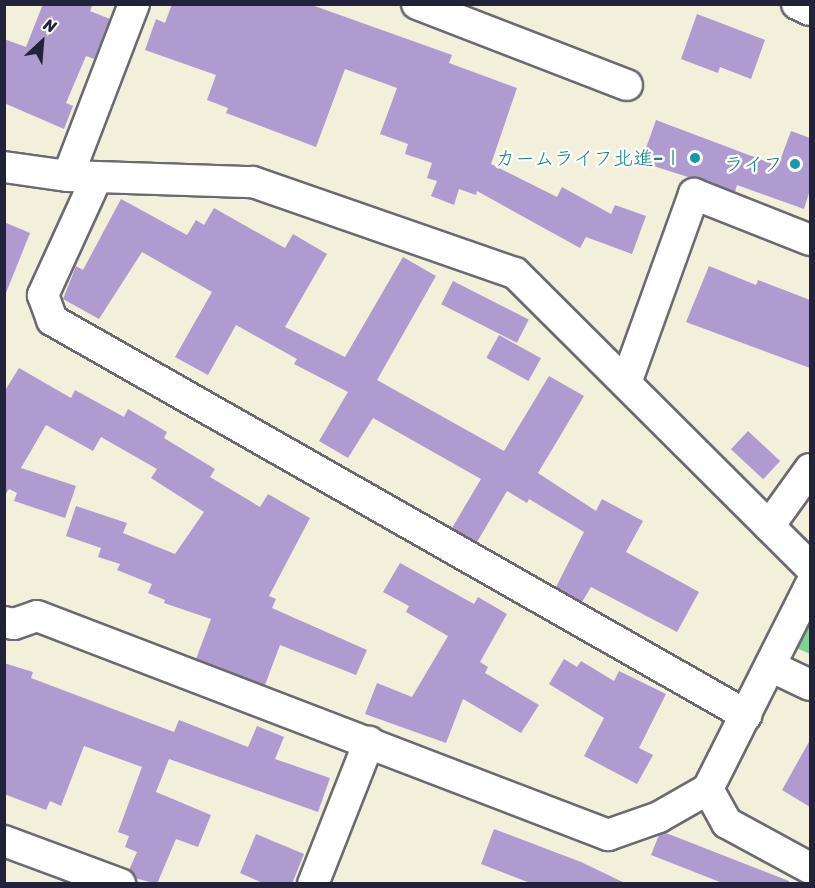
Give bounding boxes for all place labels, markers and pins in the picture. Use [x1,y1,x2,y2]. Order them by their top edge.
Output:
place label: カームライフ北進‐Ⅰ [493,146,683,170]
marker: カームライフ北進‐Ⅰ [688,151,702,165]
place label: ライフ [723,152,783,176]
marker: ライフ [788,157,802,171]

